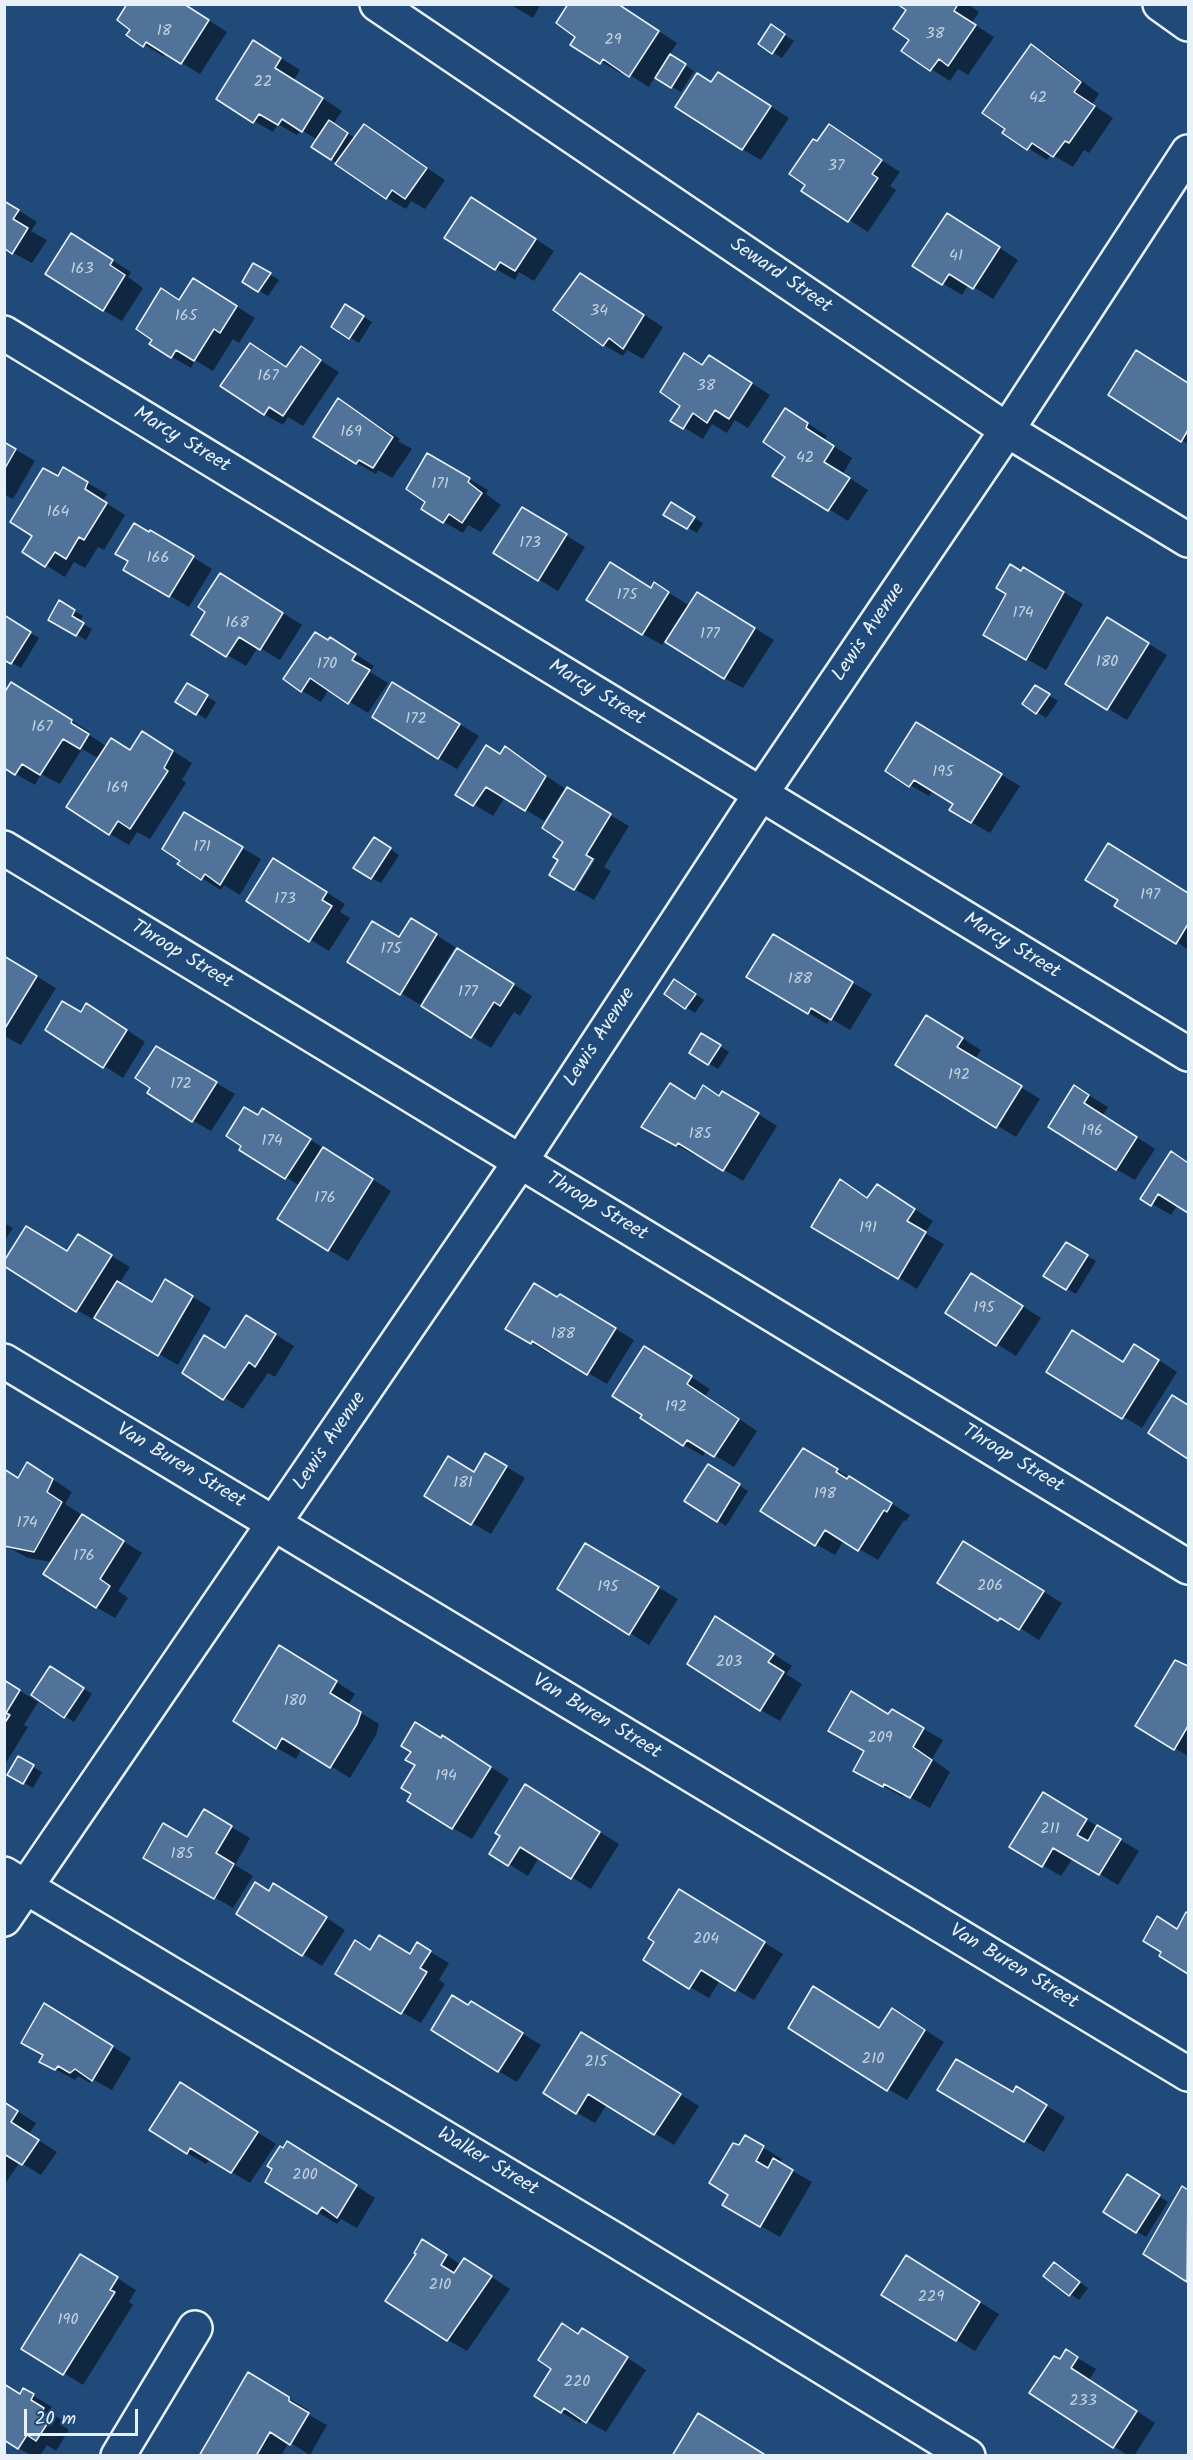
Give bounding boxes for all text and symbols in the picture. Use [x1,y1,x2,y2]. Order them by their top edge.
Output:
house number: 18 [157,22,171,42]
house number: 38 [926,25,944,45]
house number: 29 [604,31,622,51]
house number: 22 [254,73,272,93]
house number: 42 [1029,89,1047,109]
house number: 37 [828,157,844,177]
street label: Seward Street [724,234,836,320]
house number: 41 [949,247,963,267]
house number: 163 [70,260,94,280]
house number: 34 [590,302,608,322]
house number: 165 [175,307,197,327]
house number: 167 [257,367,279,387]
house number: 38 [697,377,715,397]
street label: Marcy Street [128,403,234,479]
house number: 169 [340,423,362,443]
house number: 42 [796,449,814,469]
house number: 171 [431,475,449,495]
house number: 164 [47,503,69,523]
house number: 173 [519,534,541,554]
house number: 166 [147,549,169,569]
street label: Lewis Avenue [828,579,912,687]
house number: 175 [617,586,637,606]
house number: 174 [1012,604,1034,624]
house number: 168 [225,614,249,634]
house number: 177 [700,625,720,645]
house number: 180 [1096,653,1118,673]
house number: 170 [317,655,337,675]
street label: Marcy Street [543,656,649,732]
house number: 172 [405,710,427,730]
house number: 167 [31,718,53,738]
house number: 195 [932,763,954,783]
house number: 169 [106,779,128,799]
house number: 171 [193,838,211,858]
house number: 197 [1140,886,1160,906]
house number: 173 [274,890,296,910]
street label: Marcy Street [958,909,1064,985]
street label: Throop Street [126,916,236,996]
house number: 175 [381,940,401,960]
house number: 188 [788,970,812,990]
house number: 177 [458,983,478,1003]
street label: Lewis Avenue [560,984,642,1092]
house number: 192 [948,1066,970,1086]
house number: 172 [170,1075,192,1095]
house number: 196 [1081,1122,1103,1142]
house number: 185 [688,1125,712,1145]
house number: 174 [261,1132,283,1152]
street label: Throop Street [541,1168,651,1248]
house number: 176 [314,1189,336,1209]
house number: 191 [859,1219,877,1239]
house number: 195 [973,1299,995,1319]
house number: 188 [551,1325,575,1345]
street label: Lewis Avenue [289,1388,373,1496]
house number: 192 [665,1398,687,1418]
street label: Van Buren Street [111,1419,249,1515]
street label: Throop Street [957,1420,1067,1500]
house number: 181 [453,1474,473,1494]
house number: 198 [814,1485,836,1505]
house number: 174 [16,1514,38,1534]
house number: 176 [73,1547,95,1567]
house number: 206 [977,1577,1003,1597]
house number: 195 [597,1578,619,1598]
house number: 203 [716,1653,742,1673]
street label: Van Buren Street [527,1670,665,1766]
house number: 180 [284,1692,306,1712]
house number: 209 [867,1729,893,1749]
house number: 194 [435,1767,457,1787]
house number: 211 [1040,1820,1060,1840]
house number: 185 [170,1845,194,1865]
street label: Van Buren Street [944,1920,1082,2016]
house number: 204 [693,1930,719,1950]
house number: 210 [862,2050,884,2070]
house number: 215 [585,2053,607,2073]
street label: Walker Street [432,2123,542,2203]
house number: 200 [292,2166,318,2186]
house number: 210 [429,2276,451,2296]
house number: 229 [918,2288,944,2308]
house number: 190 [58,2311,78,2331]
house number: 220 [564,2373,590,2393]
house number: 233 [1069,2392,1097,2412]
scale bar [27,2397,141,2435]
text: 20 m [35,2405,76,2434]

